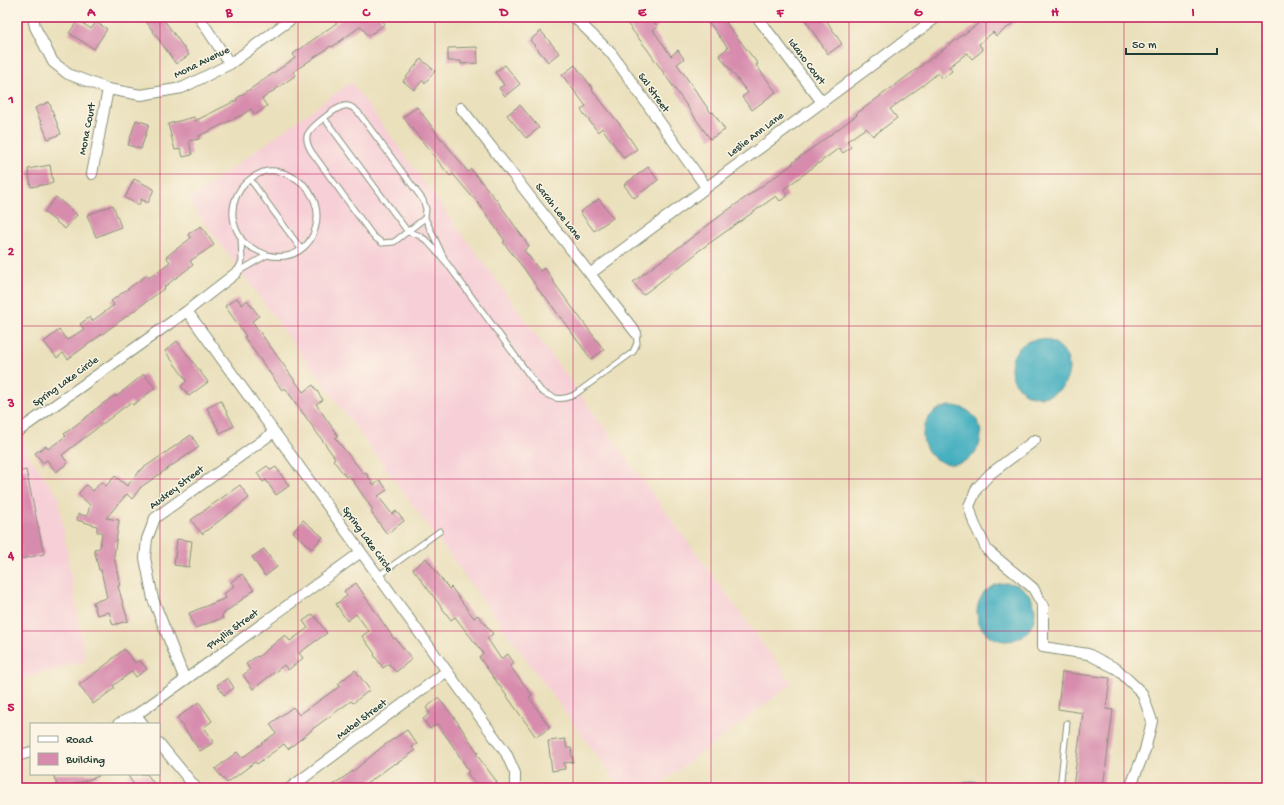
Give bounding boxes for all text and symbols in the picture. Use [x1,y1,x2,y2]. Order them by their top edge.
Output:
text: A [86,6,96,21]
text: B [225,6,234,21]
text: C [361,6,371,21]
text: D [499,6,509,21]
text: E [638,6,647,21]
text: F [776,6,785,21]
text: G [914,6,923,21]
text: H [1051,6,1059,21]
text: I [1191,6,1195,21]
scale bar [1126,30,1217,56]
street label: Idaho Court [785,37,828,89]
text: 50 m [1132,39,1157,53]
street label: Mona Avenue [172,44,232,82]
street label: Sal Street [635,71,672,116]
text: 1 [7,93,14,108]
street label: Mona Court [77,101,99,156]
street label: Leslie Ann Lane [725,110,787,160]
street label: Sarah Lee Lane [532,181,584,243]
text: 2 [8,245,15,260]
street label: Spring Lake Circle [31,354,101,410]
text: 3 [7,397,15,412]
street label: Audrey Street [147,463,208,512]
street label: Spring Lake Circle [339,505,395,575]
text: 4 [7,549,15,564]
street label: Phyllis Street [204,606,262,653]
street label: Mabel Street [335,696,391,743]
text: 5 [8,701,15,716]
legend [30,723,160,775]
text: Road [66,734,93,748]
text: Building [65,754,105,768]

